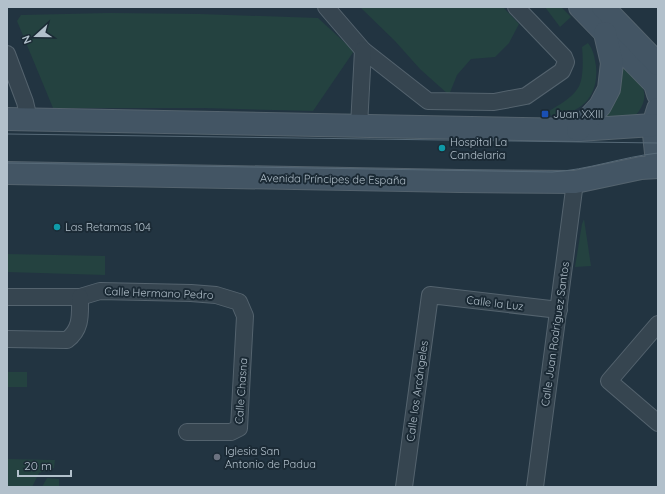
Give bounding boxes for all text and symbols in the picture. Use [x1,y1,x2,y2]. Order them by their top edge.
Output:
north arrow [16,16,56,56]
text: N [19,33,35,46]
place label: Juan XXIII [553,107,603,121]
marker: Juan XXIII [540,109,550,119]
place label: Hospital La Candelaria [450,135,507,162]
marker: Hospital La Candelaria [437,143,447,153]
street label: Avenida Príncipes de España [260,171,406,187]
place label: Las Retamas 104 [65,220,151,234]
marker: Las Retamas 104 [52,222,62,232]
street label: Calle Juan Rodríguez Santos [538,261,572,407]
street label: Calle Hermano Pedro [104,284,214,302]
street label: Calle la Luz [466,293,524,313]
street label: Calle los Arcángeles [403,340,431,442]
street label: Calle Chasna [232,357,250,425]
place label: Iglesia San Antonio de Padua [225,444,316,471]
scale bar [18,452,71,478]
marker: Iglesia San Antonio de Padua [212,452,222,462]
text: 20 m [24,458,52,473]

